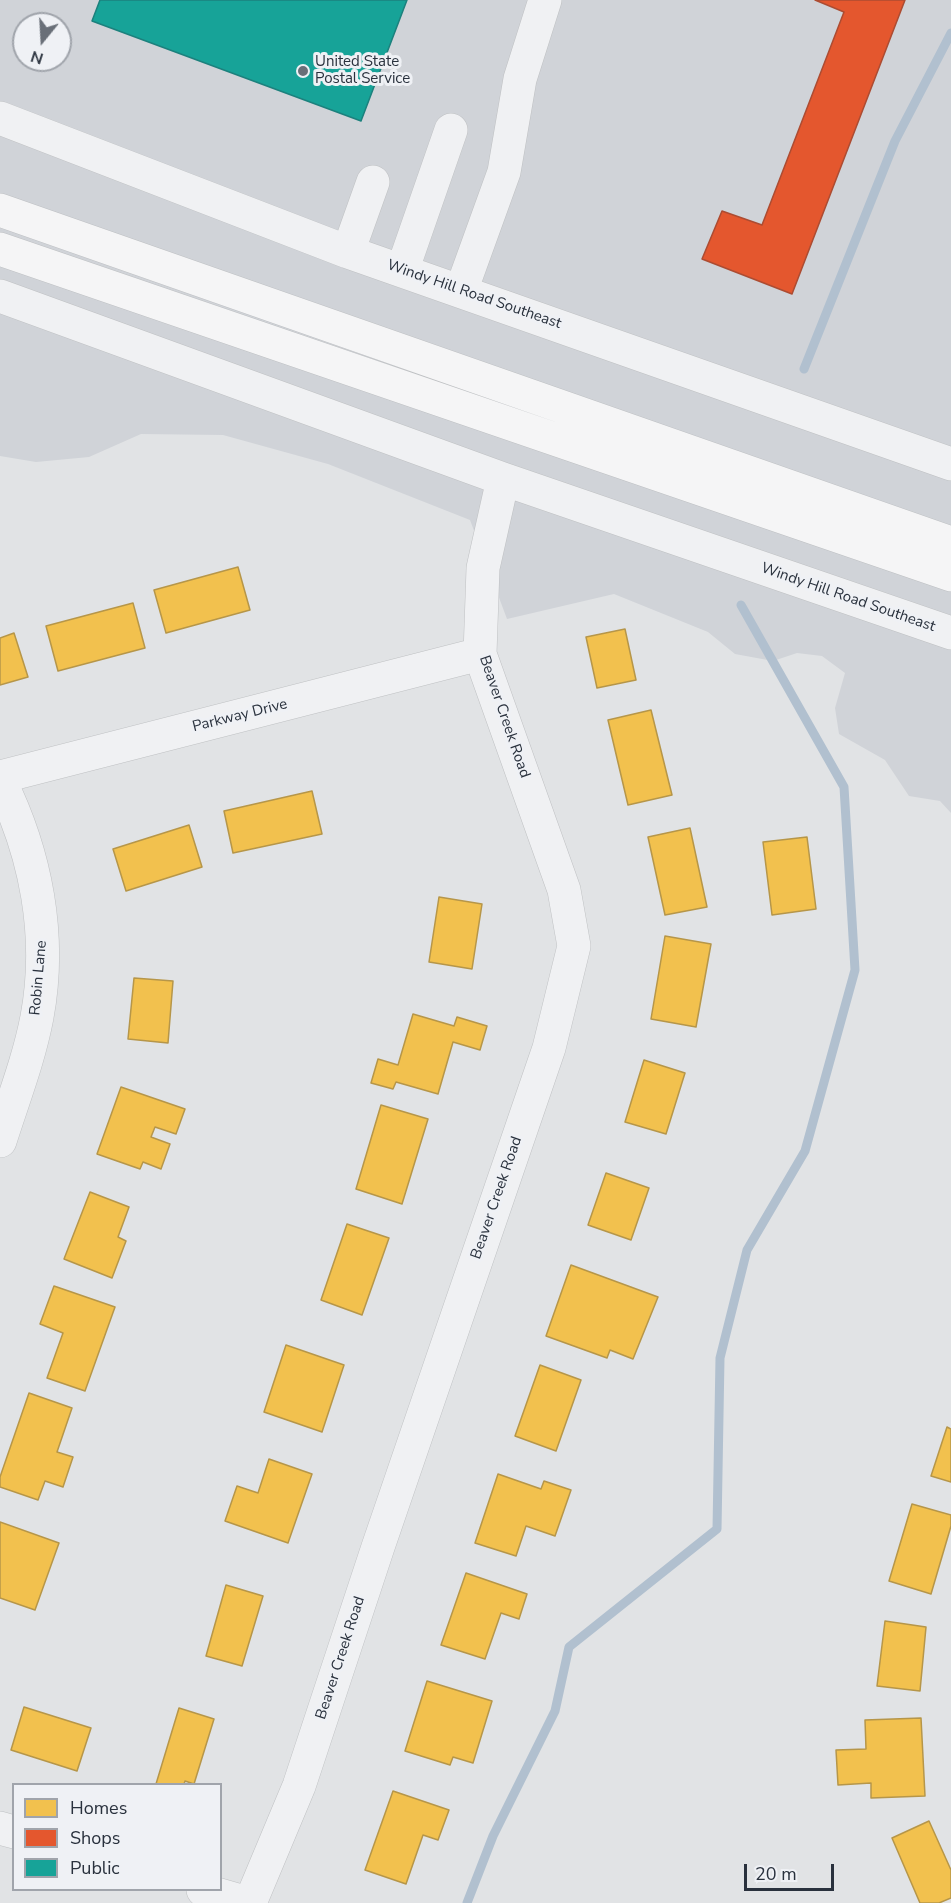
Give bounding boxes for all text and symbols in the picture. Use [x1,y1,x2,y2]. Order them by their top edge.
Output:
north arrow [12,12,72,72]
text: N [28,45,46,70]
place label: United State Postal Service [315,53,410,88]
marker: United State Postal Service [296,64,310,78]
street label: Windy Hill Road Southeast [384,257,564,333]
street label: Windy Hill Road Southeast [758,560,938,636]
street label: Beaver Creek Road [475,653,533,781]
street label: Parkway Drive [191,696,289,736]
street label: Robin Lane [27,940,51,1016]
street label: Beaver Creek Road [468,1134,526,1262]
street label: Beaver Creek Road [313,1594,369,1722]
legend [12,1783,222,1891]
text: Homes [70,1796,127,1820]
text: Shops [70,1826,120,1850]
scale bar [747,1852,837,1890]
text: Public [70,1856,120,1880]
text: 20 m [755,1862,797,1886]

